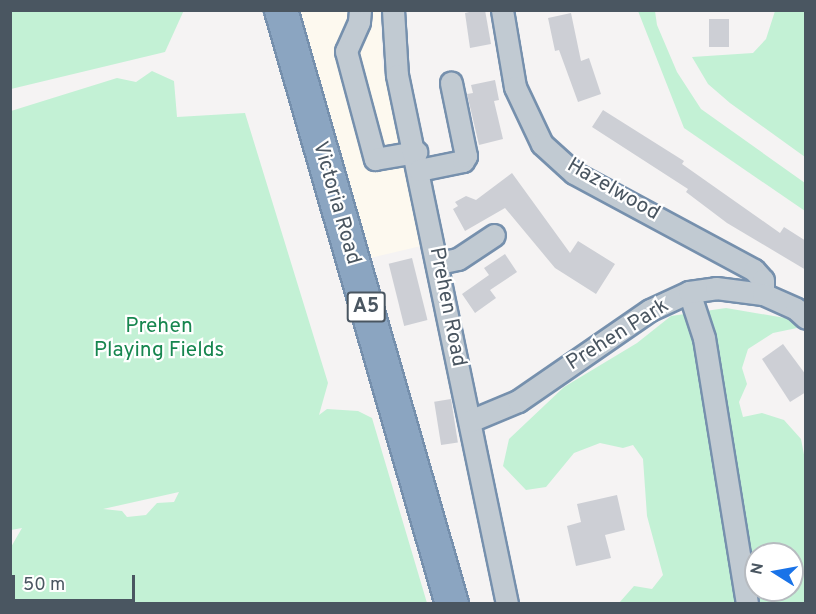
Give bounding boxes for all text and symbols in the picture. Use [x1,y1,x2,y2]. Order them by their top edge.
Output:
street label: Victoria Road [306,139,366,267]
street label: Hazelwood [562,153,664,227]
street label: Prehen Road [423,245,471,369]
road number: A5 [346,290,386,324]
street label: Prehen Park [562,294,674,376]
park label: Prehen Playing Fields [94,314,224,364]
north arrow [744,542,804,602]
text: N [747,561,769,576]
scale bar [15,563,138,601]
text: 50 m [23,574,65,597]

